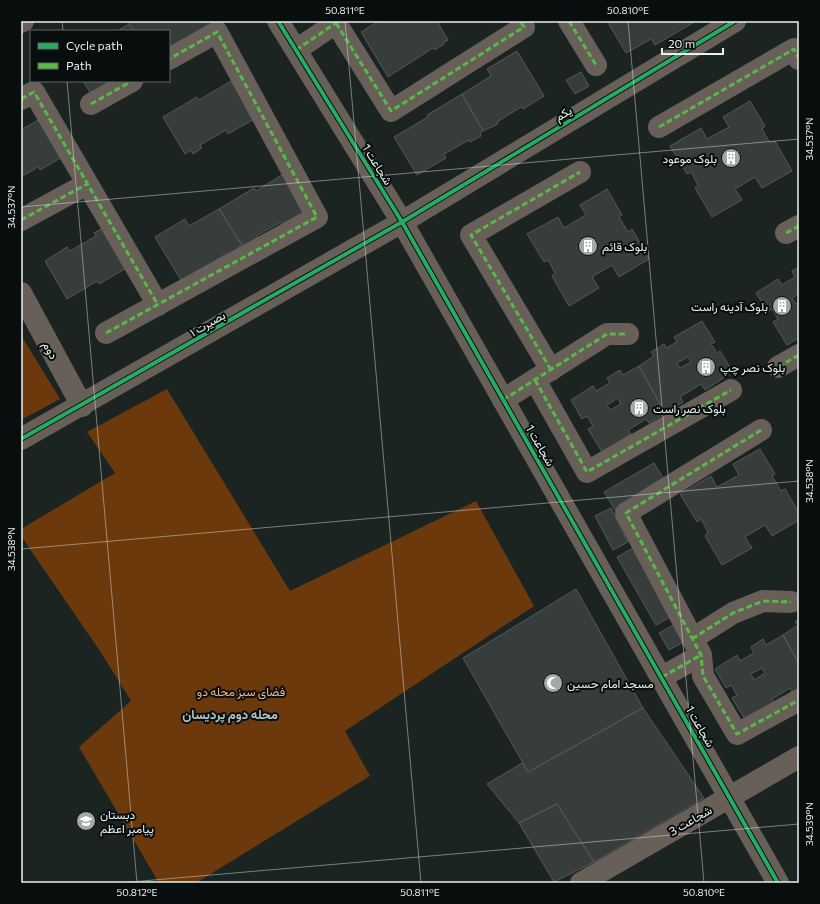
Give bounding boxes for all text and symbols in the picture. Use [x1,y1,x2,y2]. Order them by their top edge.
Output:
text: 50.811°E [325,4,365,16]
text: 50.810°E [607,4,649,16]
legend [30,30,170,82]
scale bar [662,30,723,56]
text: 20 m [668,36,695,50]
text: Cycle path [66,38,123,52]
text: Path [66,58,92,72]
street label: یکم [552,102,575,125]
text: 34.537°N [803,117,815,161]
street label: شجاعت 1 [359,141,396,188]
building icon: بلوک موعود [720,147,742,169]
place label: بلوک موعود [662,151,717,167]
text: 34.537°N [5,185,17,229]
building icon: بلوک قائم [577,235,599,257]
place label: بلوک قائم [602,239,647,255]
building icon: بلوک آدینه راست [771,295,793,317]
place label: بلوک آدینه راست [691,299,768,315]
street label: بصیرت ۱ [187,307,228,340]
street label: دوم [39,339,62,362]
building icon: بلوک نصر چپ [695,356,717,378]
place label: بلوک نصر چپ [720,360,785,376]
building icon: بلوک نصر راست [628,397,650,419]
place label: بلوک نصر راست [653,401,726,417]
street label: شجاعت 1 [523,422,558,469]
text: 34.538°N [803,459,815,503]
text: 34.538°N [5,527,17,571]
mosque icon: مسجد امام حسین [542,672,564,694]
place label: مسجد امام حسین [567,676,654,692]
park label: فضای سبز محله دو [197,684,285,700]
street label: شجاعت 1 [683,703,718,750]
district label: محله دوم پردیسان [182,706,278,724]
street label: شجاعت 3 [666,802,715,839]
text: 34.539°N [803,802,815,846]
place label: دبستان پیامبر ا‌عظم [100,807,154,837]
school or university icon: دبستان پیامبر ا‌عظم [75,810,97,832]
text: 50.812°E [117,886,158,898]
text: 50.811°E [400,886,440,898]
text: 50.810°E [683,886,725,898]

